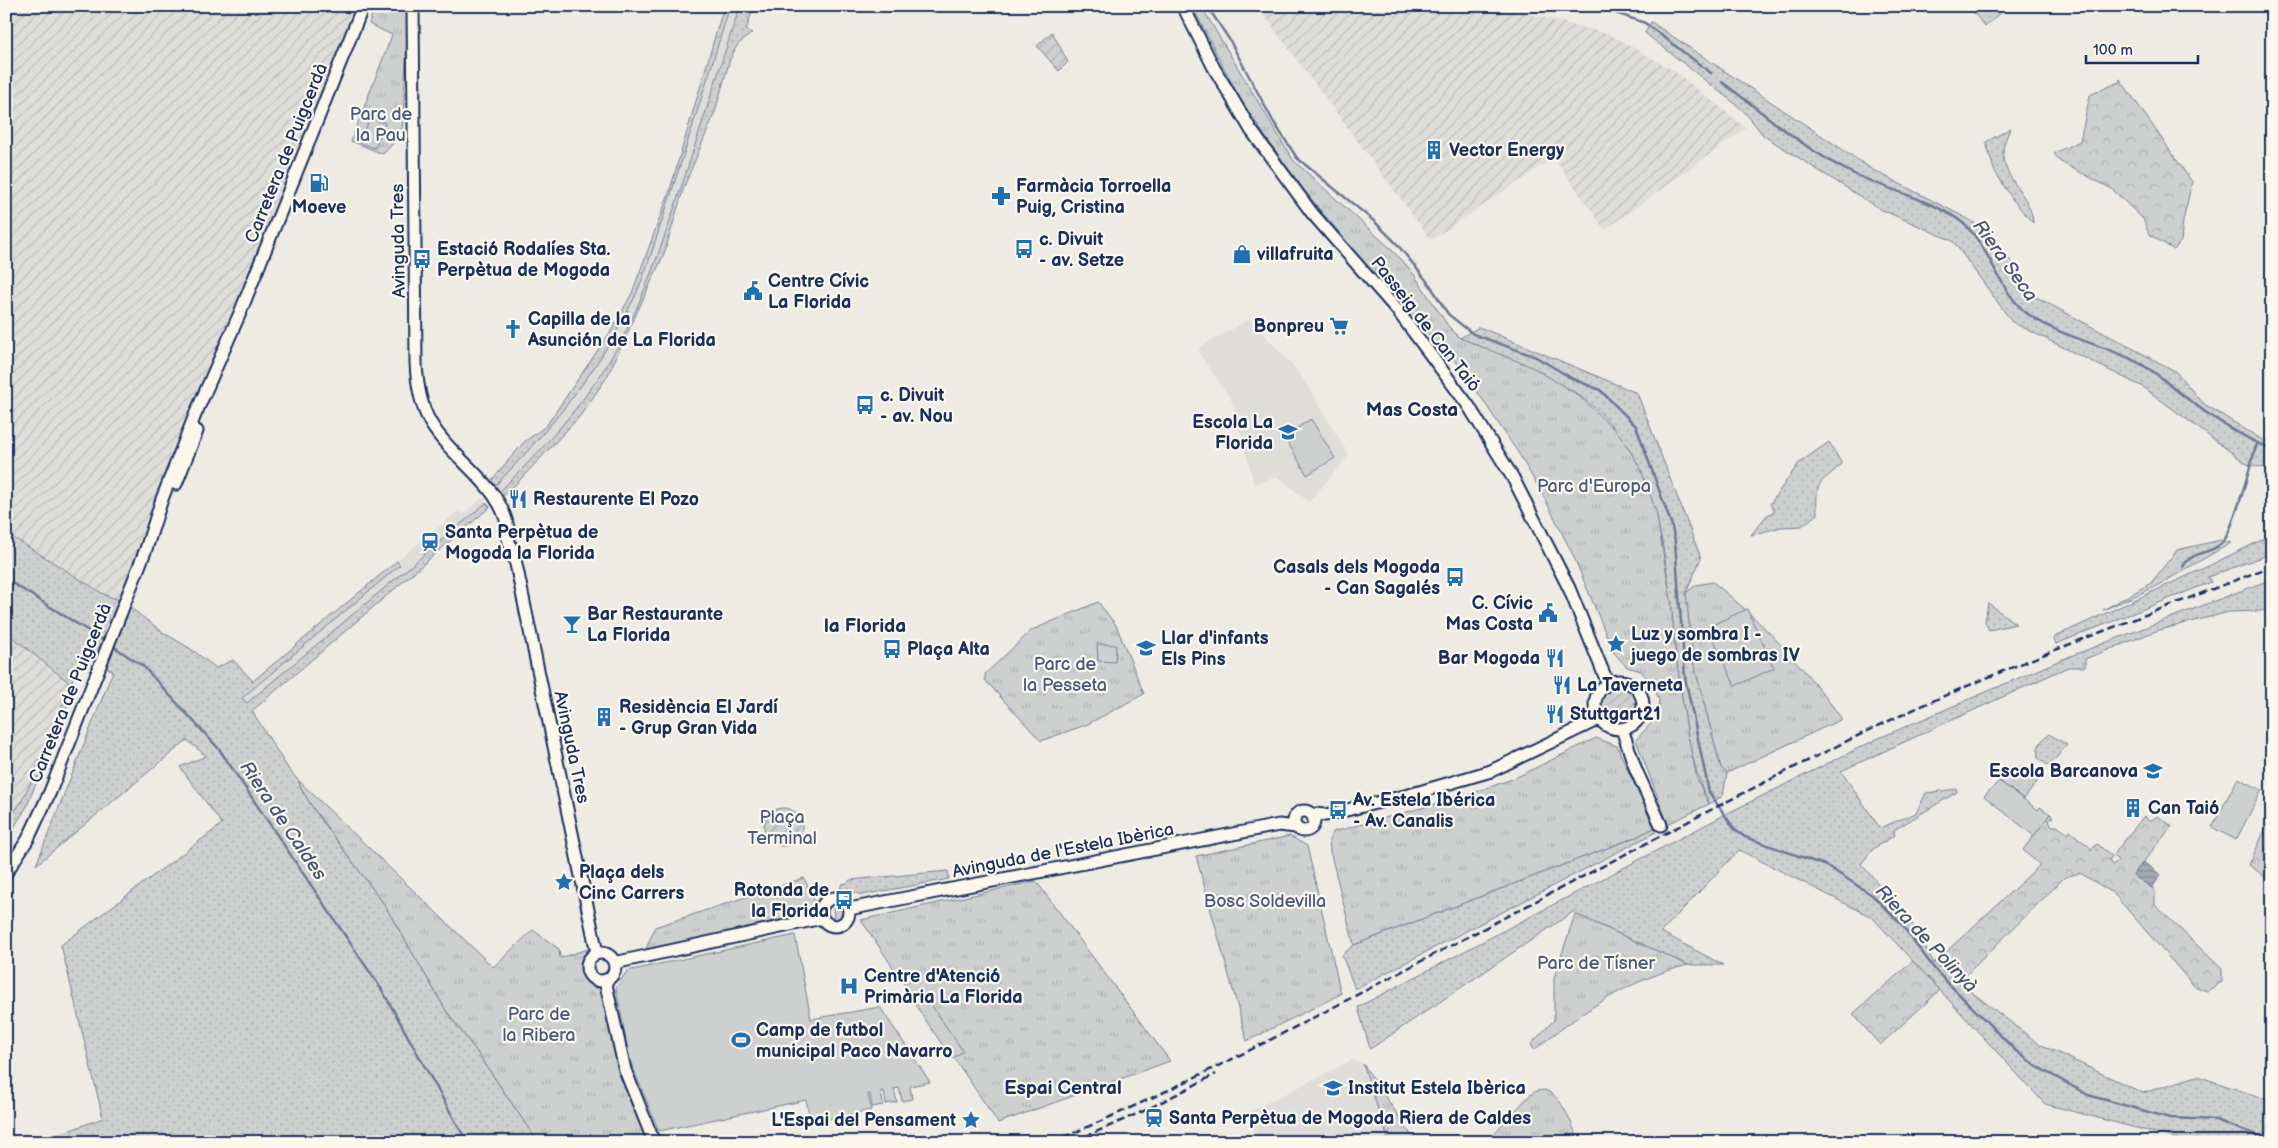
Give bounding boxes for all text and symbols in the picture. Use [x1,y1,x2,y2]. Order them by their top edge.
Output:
scale bar [2086,32,2198,64]
text: 100 m [2093,41,2133,60]
street label: Carretera de Puigcerdà [241,60,332,246]
park label: Parc de la Pau [350,104,412,146]
building icon: Vector Energy [1423,139,1445,161]
place label: Vector Energy [1449,140,1565,161]
fuel station icon: Moeve [308,172,330,194]
place label: Farmàcia Torroella Puig, Cristina [1016,176,1171,218]
street label: Avinguda Tres [387,184,410,298]
pharmacy icon: Farmàcia Torroella Puig, Cristina [990,185,1012,207]
place label: Moeve [292,197,346,218]
water label: Riera Seca [1968,216,2042,306]
place label: c. Divuit - av. Setze [1039,229,1124,271]
bus stop icon: c. Divuit - av. Setze [1013,238,1035,260]
place label: Estació Rodalíes Sta. Perpètua de Mogoda [437,239,610,281]
shop icon: villafruita [1231,243,1253,265]
place label: villafruita [1256,244,1334,265]
bus stop icon: Estació Rodalíes Sta. Perpètua de Mogoda [411,248,433,270]
street label: Passeig de Can Taió [1366,253,1485,396]
place label: Centre Cívic La Florida [768,271,869,313]
public building icon: Centre Cívic La Florida [742,280,764,302]
place label: Capilla de la Asunción de La Florida [527,309,716,351]
supermarket icon: Bonpreu [1328,315,1350,337]
place label: Bonpreu [1253,316,1324,337]
church icon: Capilla de la Asunción de La Florida [502,318,524,340]
place label: c. Divuit - av. Nou [880,385,953,427]
bus stop icon: c. Divuit - av. Nou [854,394,876,416]
district label: Mas Costa [1366,399,1458,422]
place label: Escola La Florida [1192,412,1273,454]
school or university icon: Escola La Florida [1277,421,1299,443]
park label: Parc d'Europa [1537,476,1651,497]
restaurant icon: Restaurente El Pozo [507,488,529,510]
place label: Restaurente El Pozo [533,489,699,510]
place label: Santa Perpètua de Mogoda la Florida [445,522,598,564]
station icon: Santa Perpètua de Mogoda la Florida [419,531,441,553]
place label: Casals dels Mogoda - Can Sagalés [1273,557,1440,599]
bus stop icon: Casals dels Mogoda - Can Sagalés [1444,566,1466,588]
place label: C. Cívic Mas Costa [1445,593,1533,635]
street label: Carretera de Puigcerdà [25,600,116,786]
public building icon: C. Cívic Mas Costa [1537,602,1559,624]
place label: Bar Restaurante La Florida [587,604,723,646]
bar icon: Bar Restaurante La Florida [561,613,583,635]
district label: la Florida [824,615,906,638]
place label: Luz y sombra I - juego de sombras IV [1630,624,1800,666]
place label: Llar d'infants Els Pins [1161,628,1269,670]
place icon: Luz y sombra I - juego de sombras IV [1605,633,1627,655]
school or university icon: Llar d'infants Els Pins [1135,637,1157,659]
bus stop icon: Plaça Alta [881,638,903,660]
place label: Plaça Alta [907,639,990,660]
restaurant icon: Bar Mogoda [1544,647,1566,669]
place label: Bar Mogoda [1438,648,1540,669]
park label: Parc de la Pesseta [1023,654,1107,696]
restaurant icon: La Taverneta [1551,674,1573,696]
place label: La Taverneta [1577,675,1683,696]
street label: Avinguda Tres [549,689,594,805]
place label: Residència El Jardí - Grup Gran Vida [619,697,778,739]
restaurant icon: Stuttgart21 [1544,703,1566,725]
place label: Stuttgart21 [1570,704,1661,725]
building icon: Residència El Jardí - Grup Gran Vida [593,706,615,728]
water label: Riera de Caldes [234,757,331,885]
school or university icon: Escola Barcanova [2142,760,2164,782]
place label: Escola Barcanova [1989,761,2138,782]
place label: Av. Estela Ibérica - Av. Canalis [1352,790,1495,832]
building icon: Can Taió [2122,797,2144,819]
place label: Can Taió [2148,798,2219,819]
bus stop icon: Av. Estela Ibérica - Av. Canalis [1327,799,1349,821]
park label: Plaça Terminal [747,807,817,849]
street label: Avinguda de l'Estela Ibèrica [950,819,1176,882]
place label: Plaça dels Cinc Carrers [579,862,685,904]
place icon: Plaça dels Cinc Carrers [553,871,575,893]
place label: Rotonda de la Florida [734,880,829,922]
water label: Riera de Polinyà [1870,880,1982,998]
bus stop icon: Rotonda de la Florida [833,889,855,911]
park label: Bosc Soldevilla [1204,891,1326,912]
park label: Parc de Tísner [1537,953,1655,974]
place label: Centre d'Atenció Primària La Florida [864,966,1023,1008]
hospital icon: Centre d'Atenció Primària La Florida [838,975,860,997]
park label: Parc de la Ribera [502,1004,576,1046]
place label: Camp de futbol municipal Paco Navarro [756,1020,952,1062]
sports icon: Camp de futbol municipal Paco Navarro [730,1029,752,1051]
district label: Espai Central [1004,1077,1122,1100]
school or university icon: Institut Estela Ibèrica [1322,1077,1344,1099]
place label: Institut Estela Ibèrica [1348,1078,1526,1099]
station icon: Santa Perpètua de Mogoda Riera de Caldes [1143,1107,1165,1129]
place label: Santa Perpètua de Mogoda Riera de Caldes [1169,1108,1531,1129]
place icon: L'Espai del Pensament [960,1109,982,1131]
place label: L'Espai del Pensament [771,1110,956,1131]

